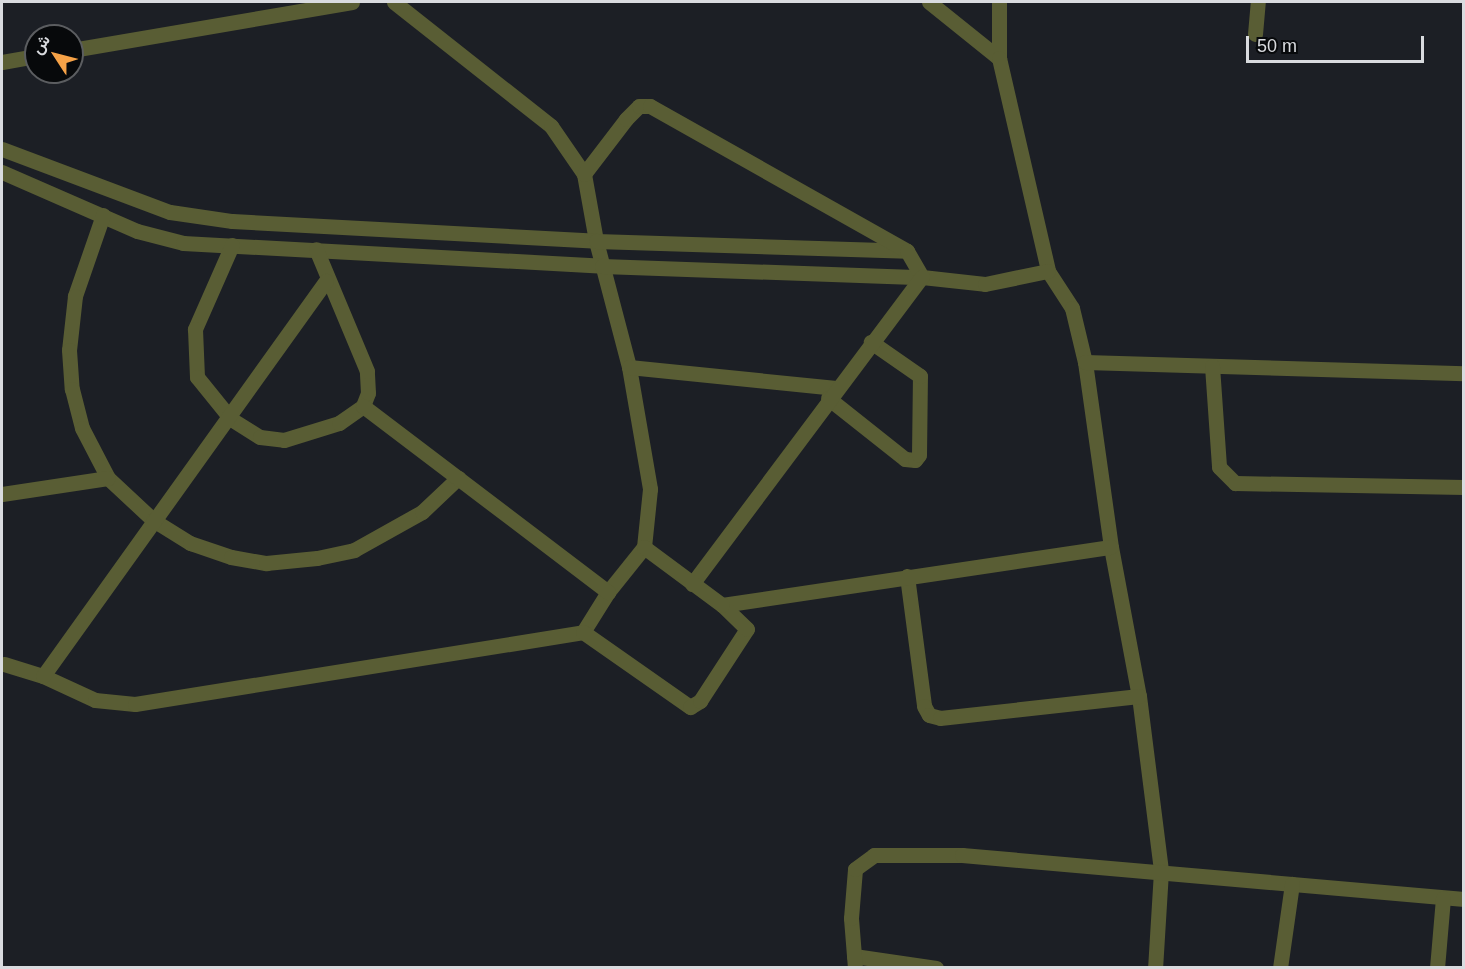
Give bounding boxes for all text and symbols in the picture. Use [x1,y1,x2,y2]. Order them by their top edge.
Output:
north arrow [24,24,84,84]
scale bar [1249,24,1428,62]
text: ش [28,32,53,57]
text: 50 m [1257,36,1297,56]

